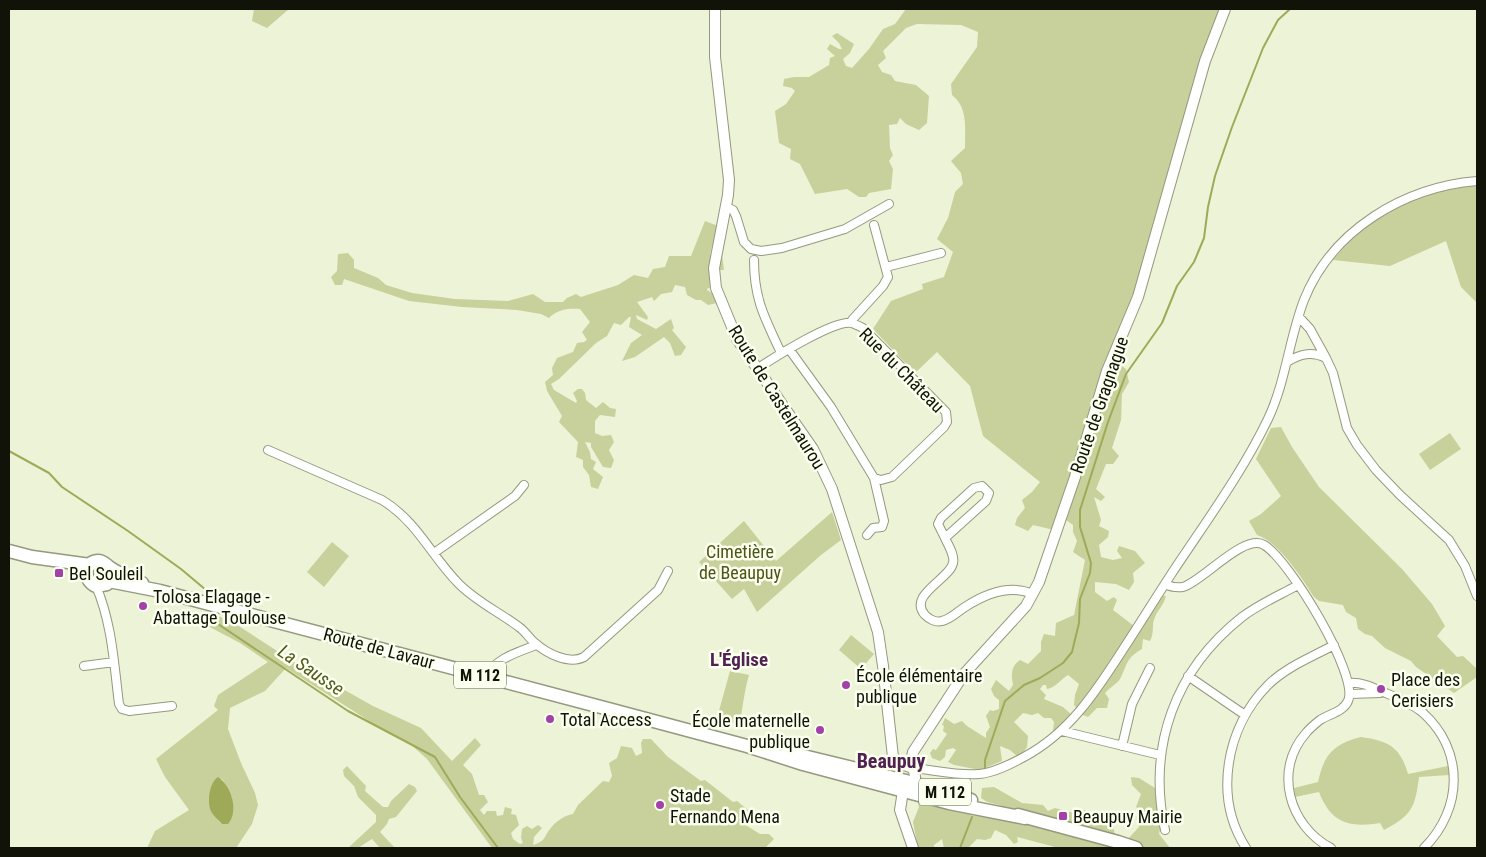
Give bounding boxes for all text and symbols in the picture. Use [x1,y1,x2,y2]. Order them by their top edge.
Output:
street label: Route de Castelmaurou [724,321,830,473]
street label: Rue du Château [855,323,949,417]
street label: Route de Gragnague [1066,334,1132,476]
park label: Cimetière de Beaupuy [699,541,782,583]
place label: Bel Souleil [69,563,143,584]
marker: Bel Souleil [53,567,65,579]
place label: Tolosa Elagage - Abattage Toulouse [153,586,286,628]
marker: Tolosa Elagage - Abattage Toulouse [137,600,149,612]
street label: Route de Lavaur [321,623,437,673]
water label: La Sausse [274,640,348,700]
district label: L'Église [710,648,768,671]
road number: M 112 [454,662,506,688]
place label: École élémentaire publique [856,665,982,707]
place label: Place des Cerisiers [1391,669,1460,711]
marker: École élémentaire publique [840,679,852,691]
marker: Place des Cerisiers [1375,683,1387,695]
place label: Total Access [560,709,652,730]
place label: École maternelle publique [692,710,810,752]
marker: Total Access [544,713,556,725]
marker: École maternelle publique [814,724,826,736]
district label: Beaupuy [857,749,925,773]
road number: M 112 [919,779,971,806]
place label: Stade Fernando Mena [670,785,780,827]
marker: Stade Fernando Mena [654,799,666,811]
place label: Beaupuy Mairie [1073,806,1182,827]
marker: Beaupuy Mairie [1057,810,1069,822]

